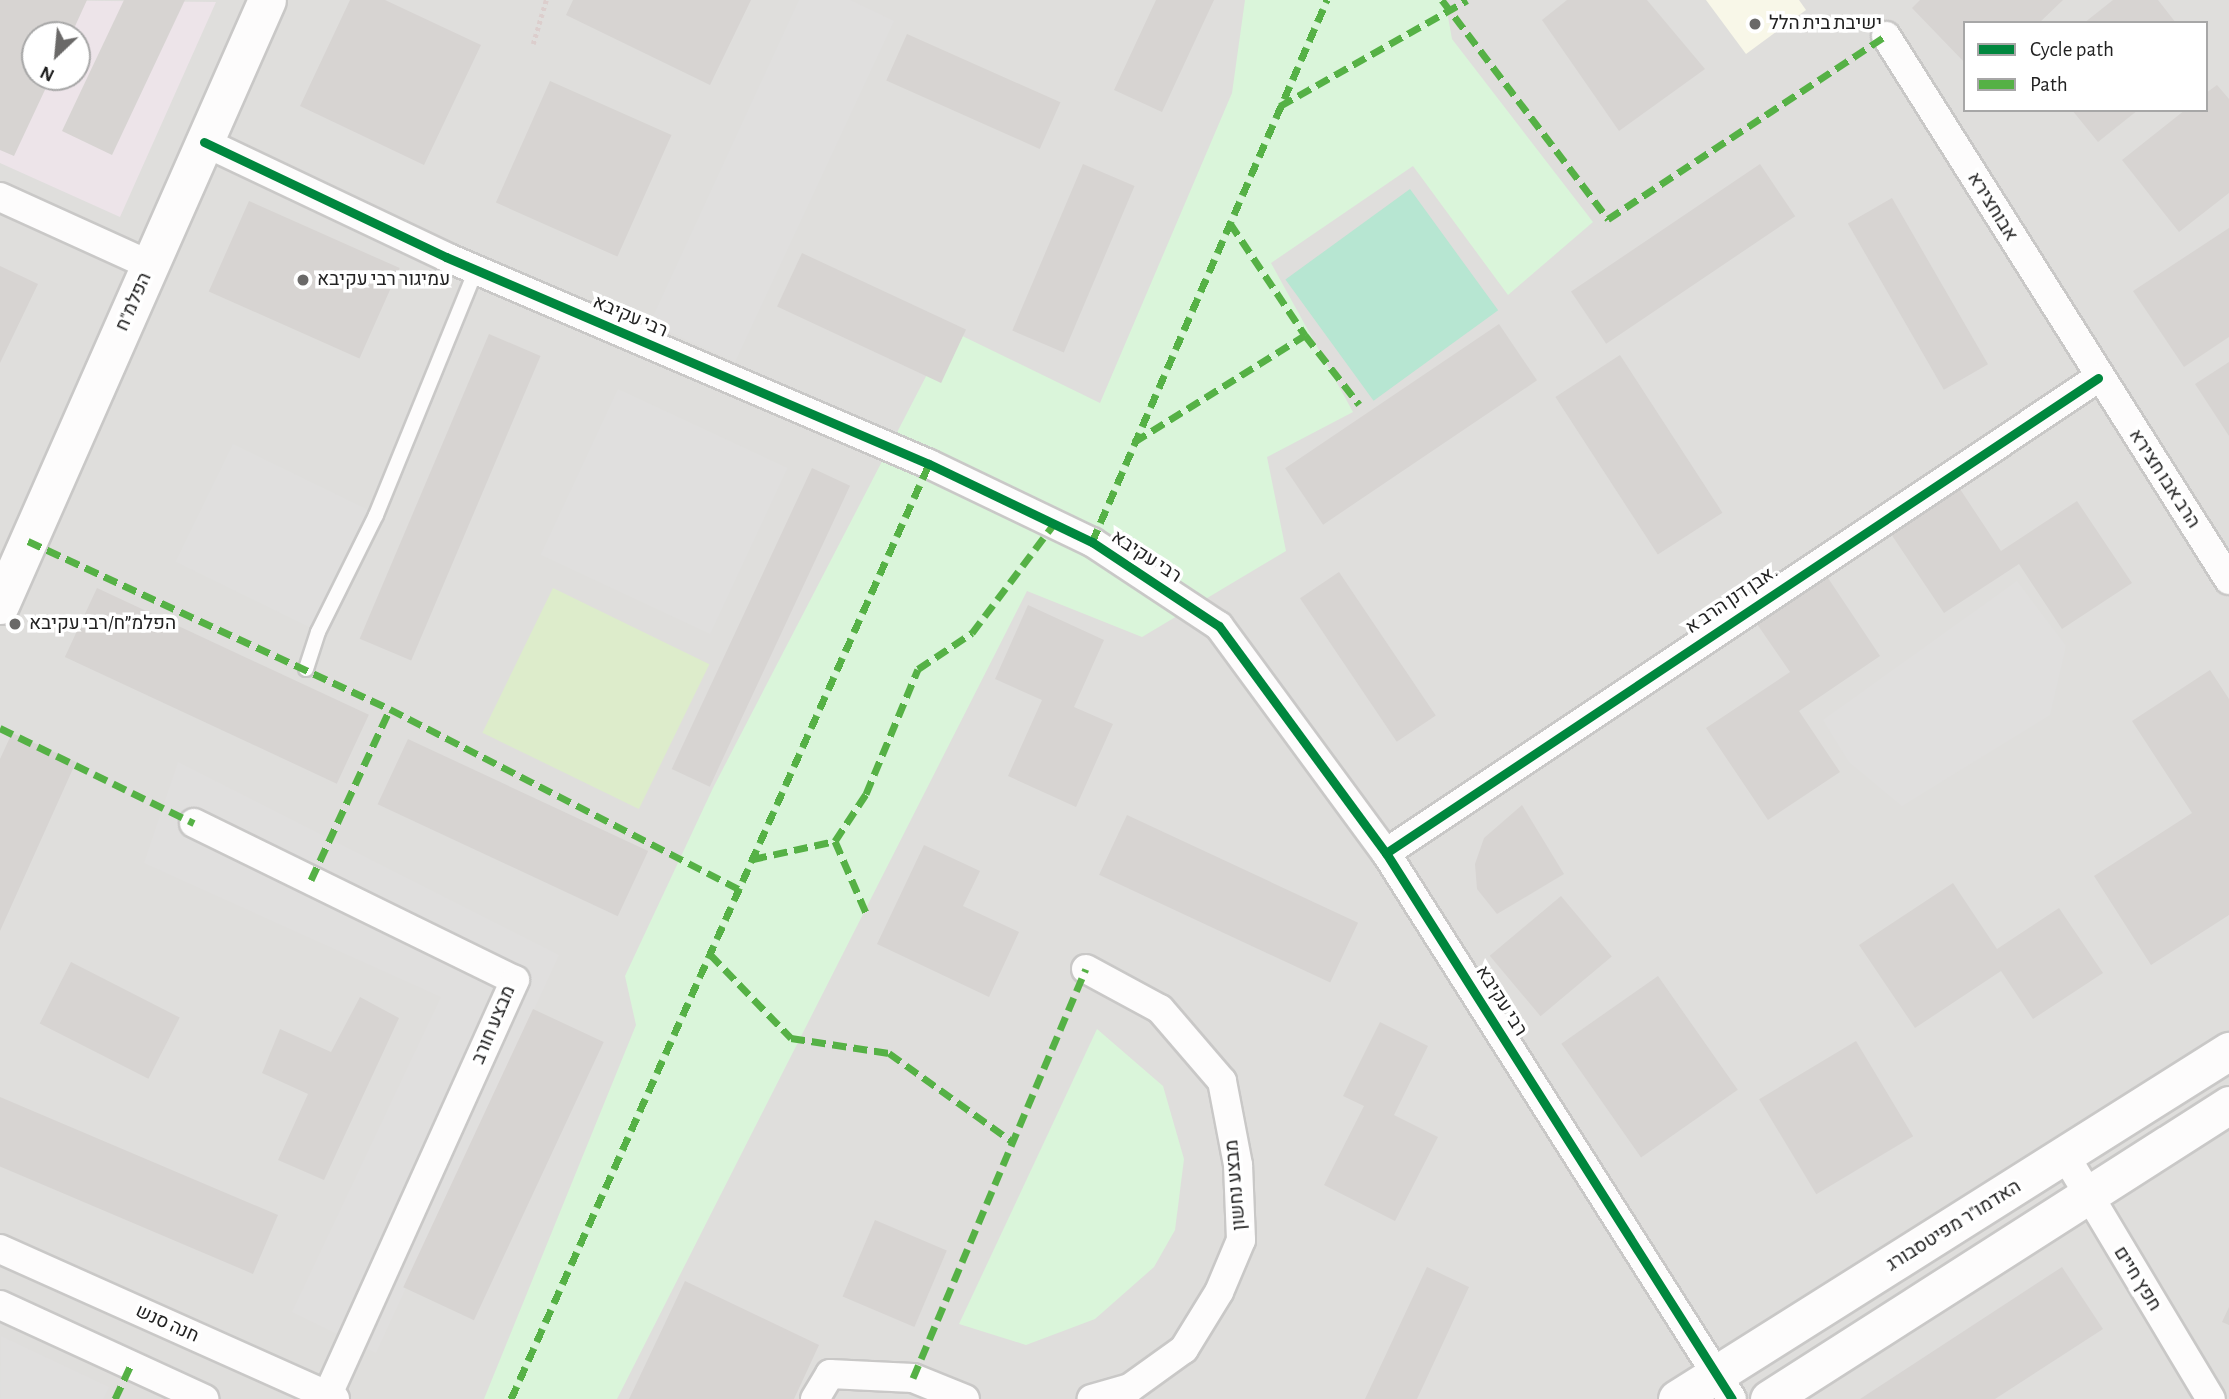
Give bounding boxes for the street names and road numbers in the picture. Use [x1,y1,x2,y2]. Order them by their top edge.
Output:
street label: אבוחצירא [1962,168,2022,246]
street label: הפלמ"ח [111,269,157,335]
street label: רבי עקיבא [589,291,671,343]
street label: הרב אבו חצירא [2123,425,2205,533]
street label: רבי עקיבא [1107,526,1185,588]
street label: אבן דנן הרב א. [1682,561,1782,639]
street label: רבי עקיבא [1470,961,1532,1041]
street label: מבצע חורב [467,982,521,1068]
street label: מבצע נחשון [1221,1139,1251,1231]
street label: האדמו"ר מפיטסבורג [1882,1175,2026,1277]
street label: חפץ חיים [2108,1243,2166,1315]
street label: חנה סנש [132,1300,202,1348]

